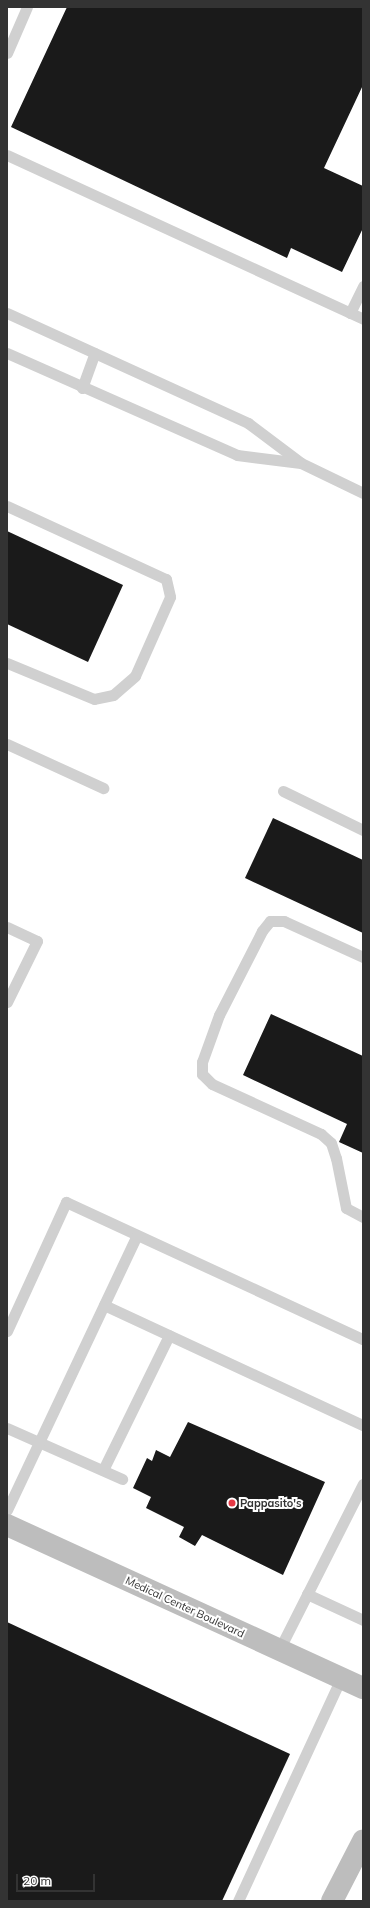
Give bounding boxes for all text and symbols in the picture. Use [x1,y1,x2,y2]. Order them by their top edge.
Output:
place label: Pappasito's [240,1496,302,1510]
marker: Pappasito's [227,1498,237,1508]
street label: Medical Center Boulevard [123,1574,247,1640]
scale bar [18,1866,97,1892]
text: 20 m [23,1873,51,1888]

